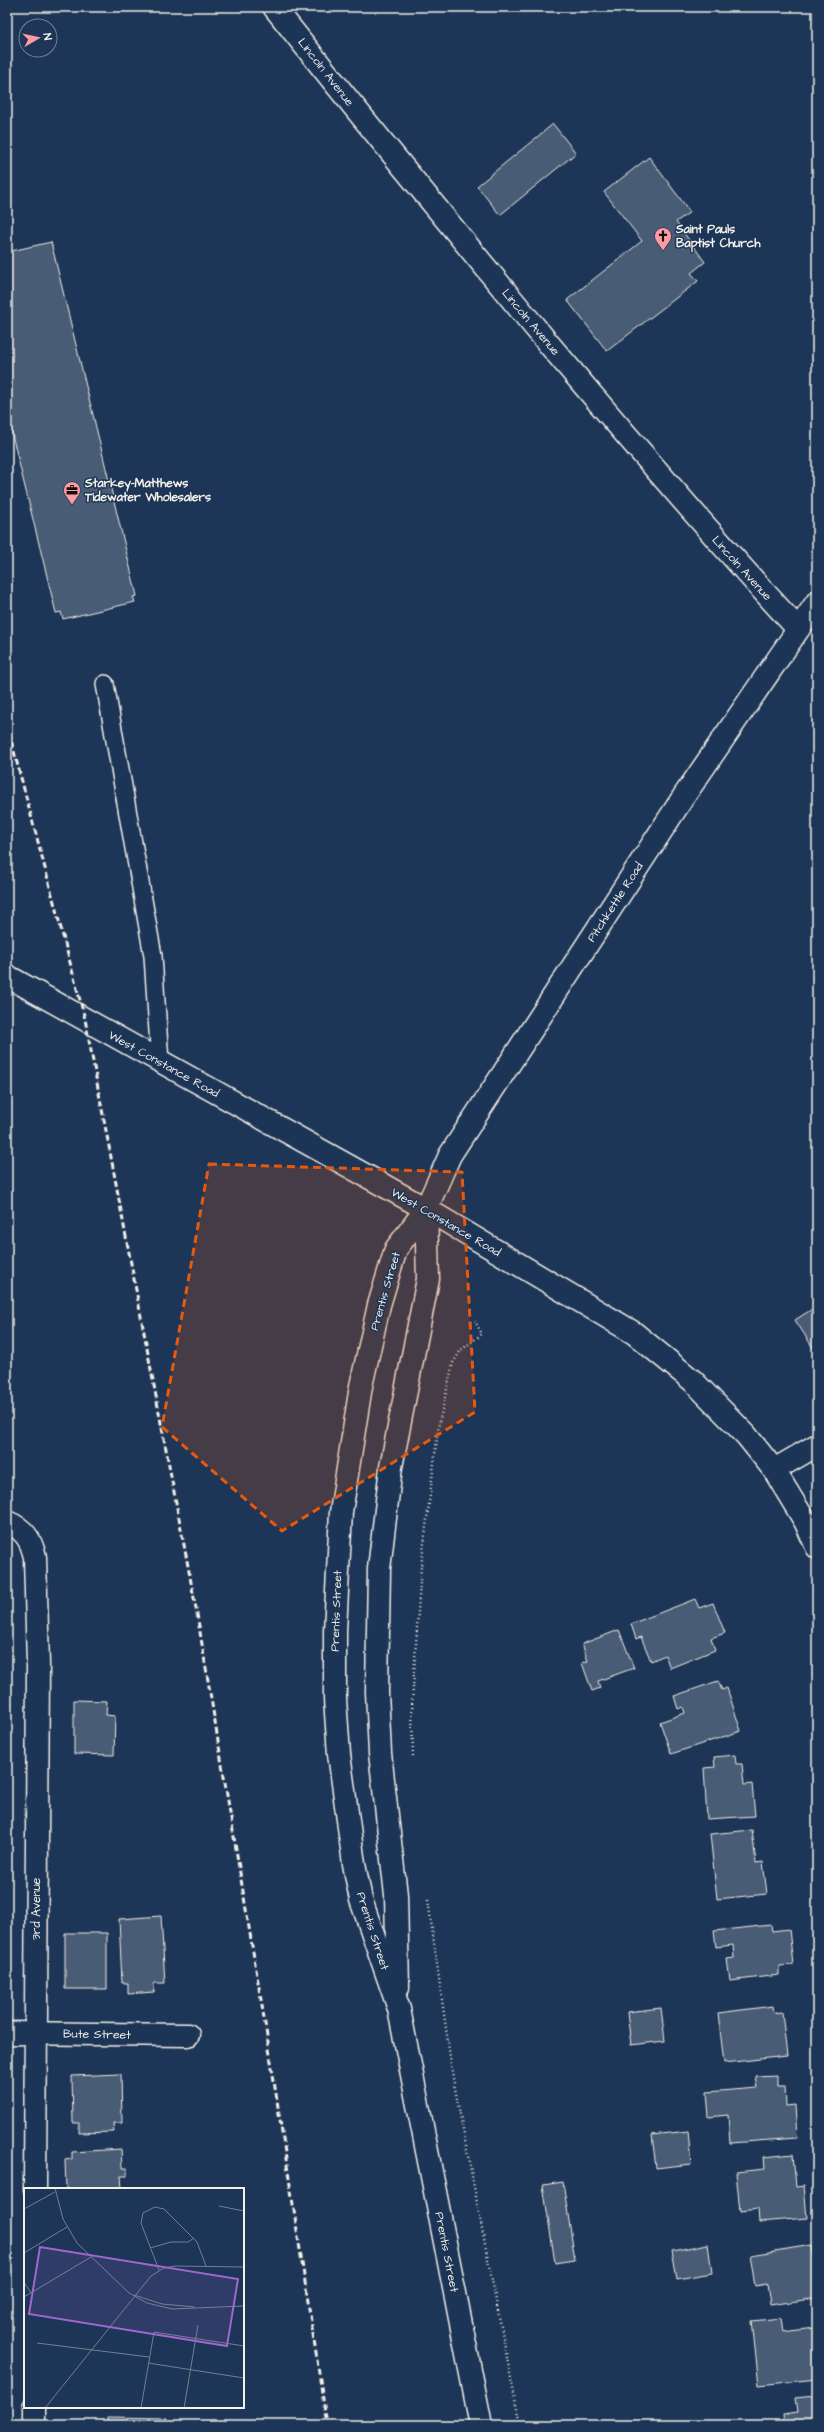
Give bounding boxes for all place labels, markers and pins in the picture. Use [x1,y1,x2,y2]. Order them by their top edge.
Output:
place label: Saint Pauls Baptist Church [675,221,761,253]
church icon: Saint Pauls Baptist Church [653,226,673,251]
place label: Starkey-Matthews Tidewater Wholesalers [84,475,211,506]
office icon: Starkey-Matthews Tidewater Wholesalers [62,480,82,505]

